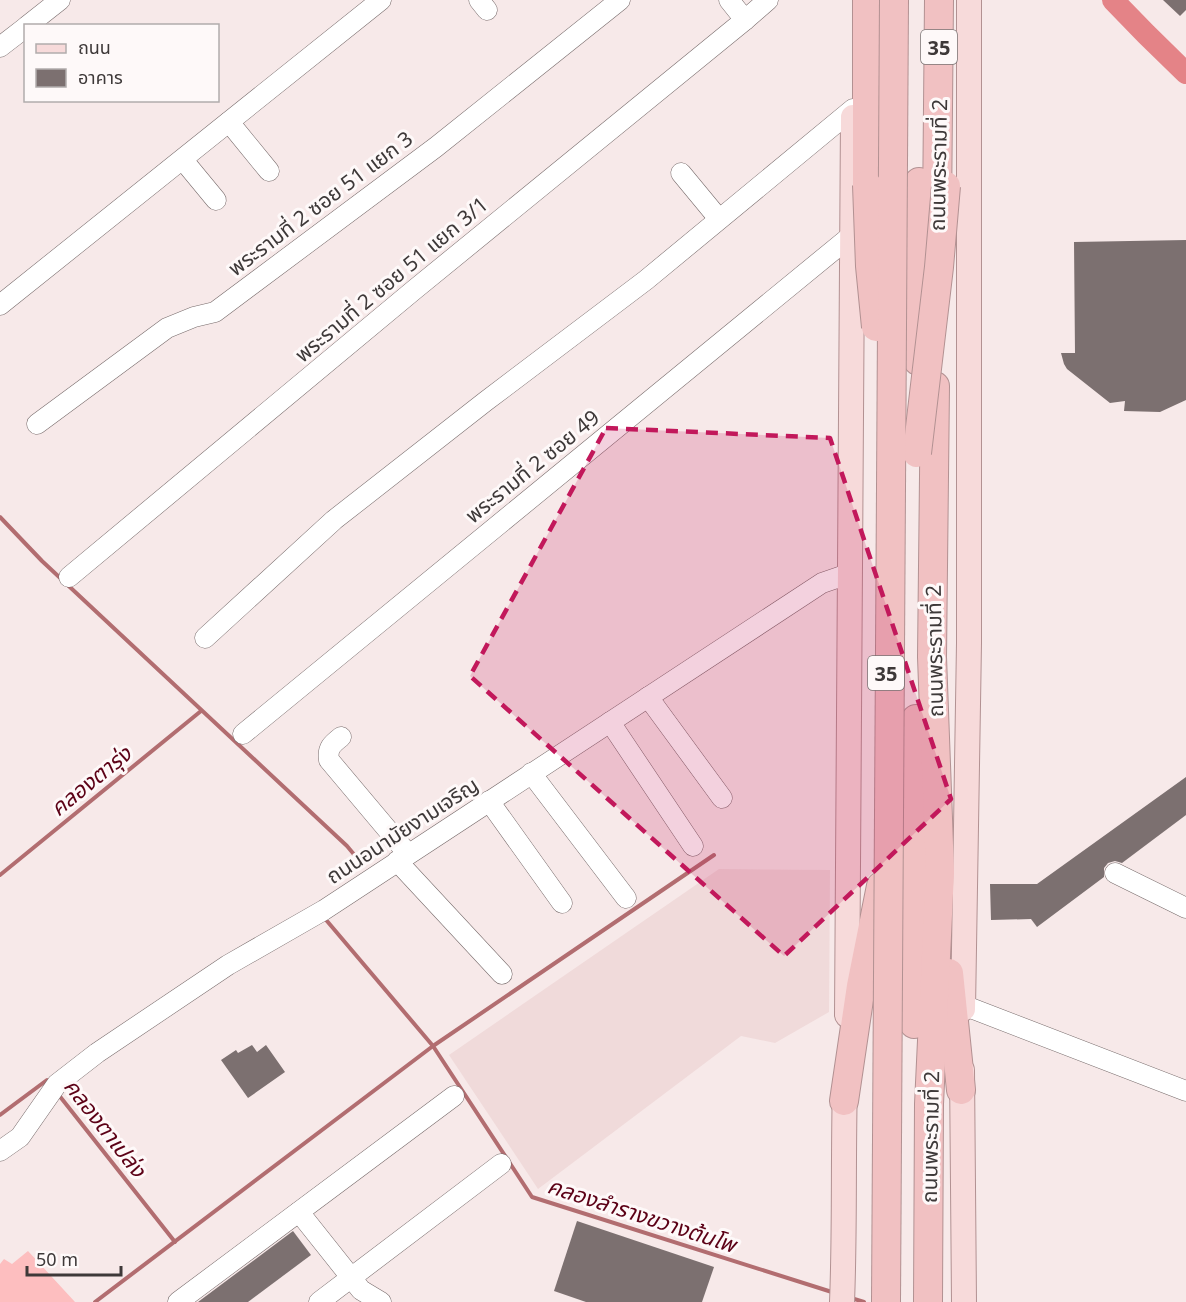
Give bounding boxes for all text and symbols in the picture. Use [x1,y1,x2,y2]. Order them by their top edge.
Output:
legend [24,24,219,102]
road number: 35 [921,30,957,64]
text: ถนน [78,35,111,59]
text: อาคาร [78,65,123,89]
street label: ถนนพระรามที่ 2 [923,99,953,231]
street label: พระรามที่ 2 ซอย 51 แยก 3 [222,124,418,282]
street label: พระรามที่ 2 ซอย 51 แยก 3/1 [288,190,494,368]
street label: พระรามที่ 2 ซอย 49 [459,403,605,529]
street label: ถนนพระรามที่ 2 [919,585,949,717]
road number: 35 [868,656,904,690]
water label: คลองตารุ่ง [43,737,138,822]
street label: ถนนอนามัยงามเจริญ [321,770,483,890]
street label: ถนนพระรามที่ 2 [915,1071,945,1203]
water label: คลองตาเปล่ง [58,1072,155,1183]
water label: คลองลำรางขวางต้นโพ [544,1169,743,1259]
scale bar [27,1239,122,1277]
text: 50 m [36,1247,78,1271]

